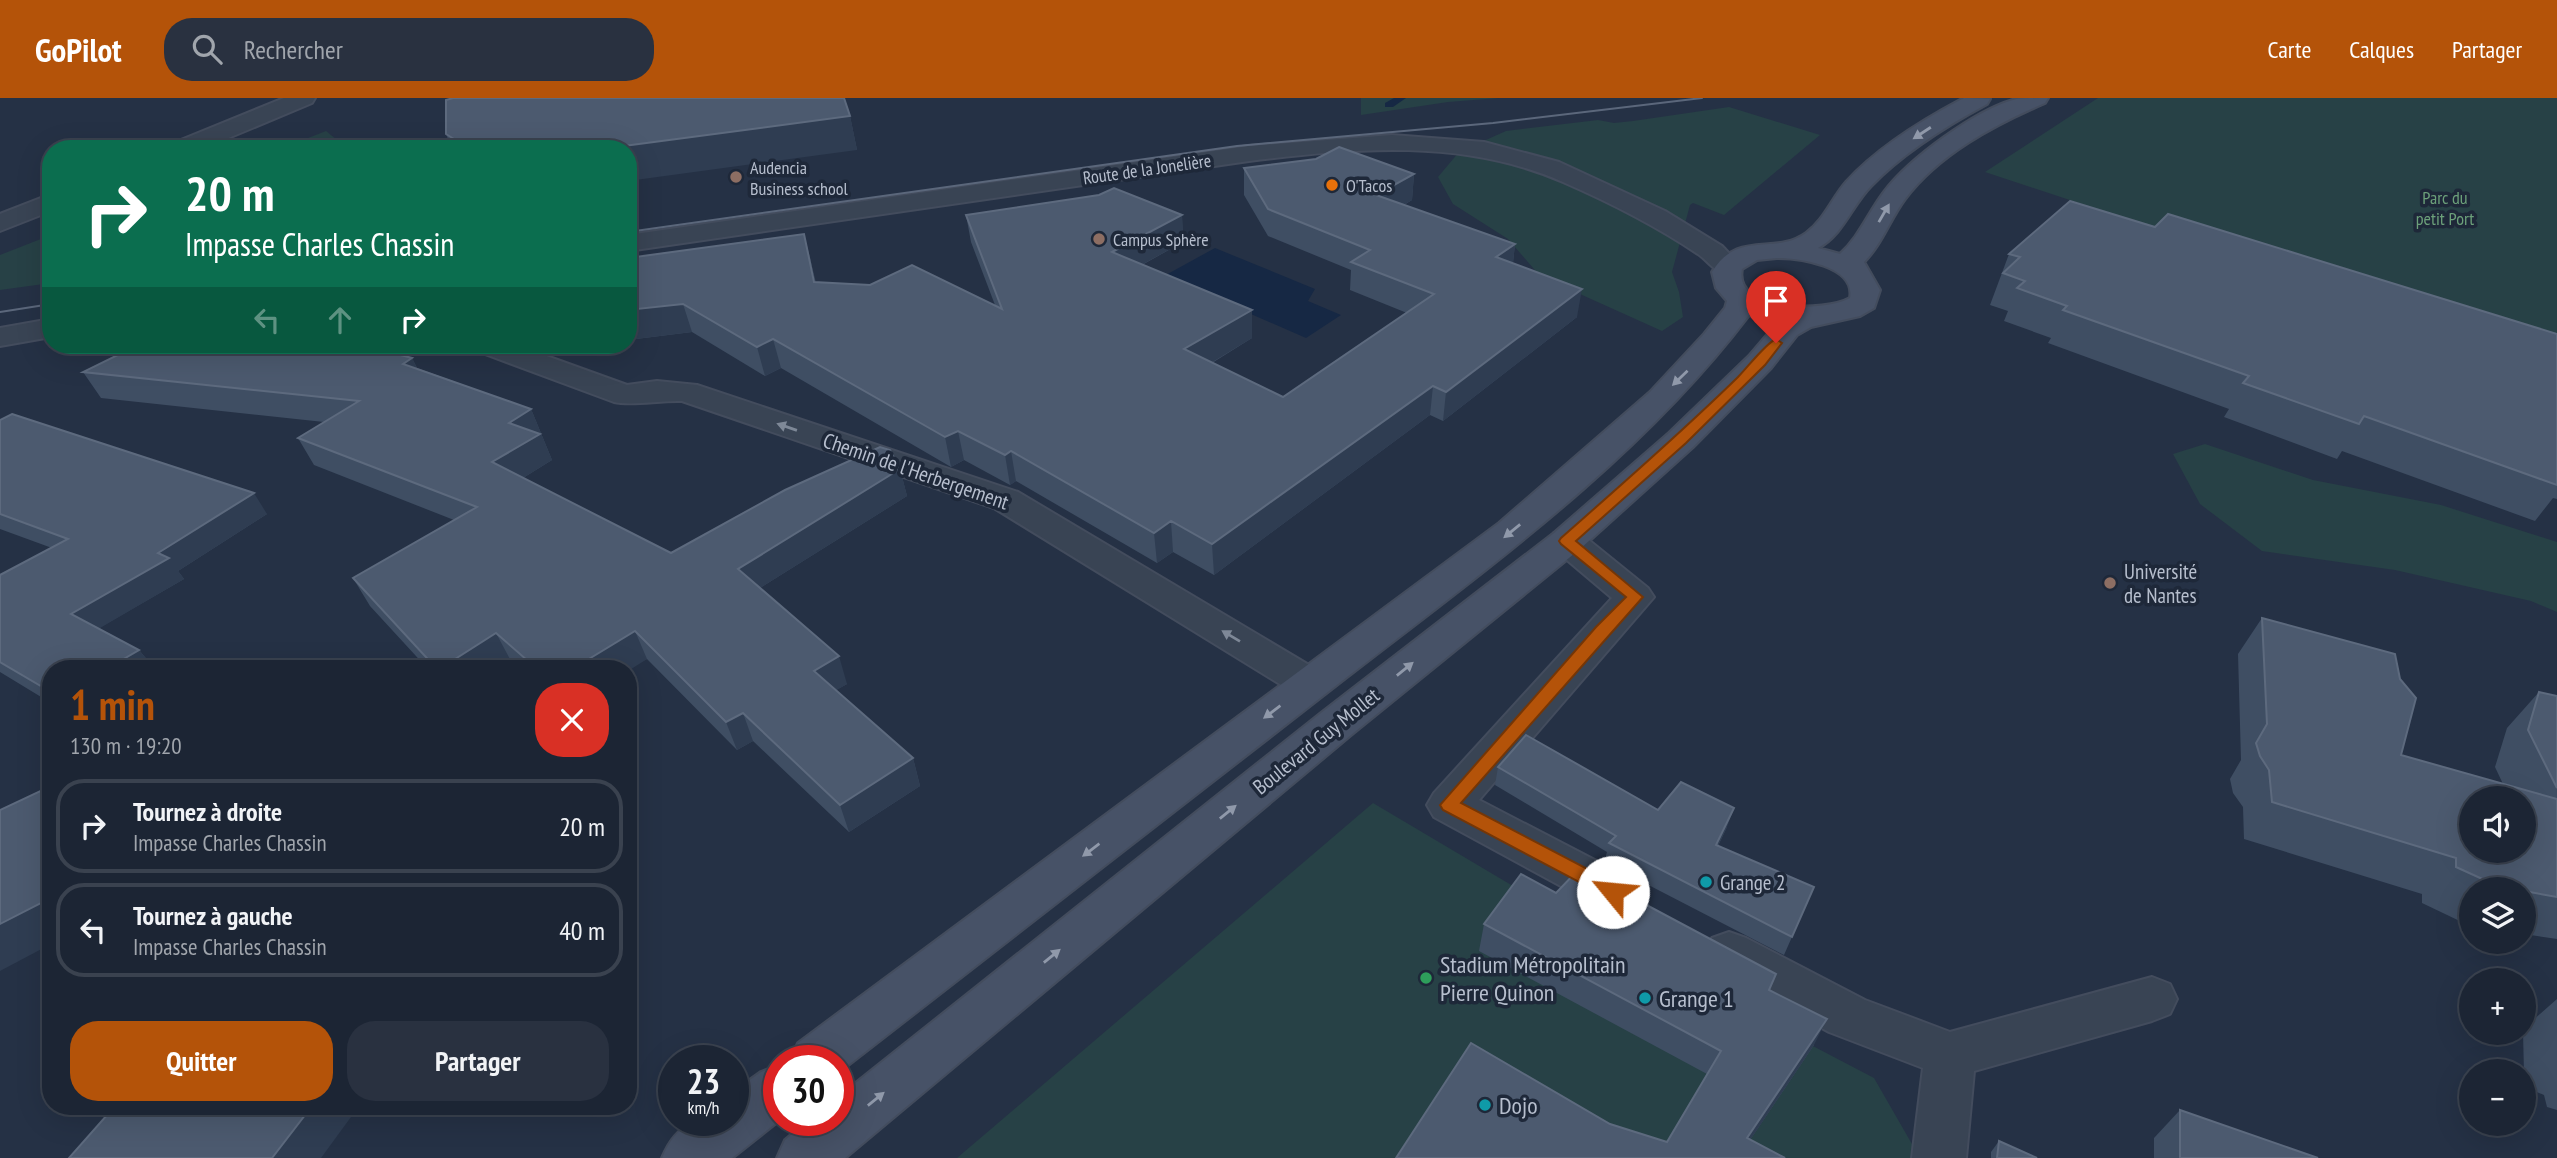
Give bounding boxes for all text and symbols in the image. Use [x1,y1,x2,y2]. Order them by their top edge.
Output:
search box [164,18,654,81]
text: GoPilot [35,28,122,71]
icon: search [188,30,226,68]
text: Rechercher [244,33,343,66]
text: Carte [2268,34,2311,65]
text: Calques [2349,34,2414,65]
text: Partager [2452,34,2522,65]
one-way arrow [1912,126,1932,139]
street label: Route de la Jonelière [1081,149,1213,189]
place label: Audencia Business school [750,156,849,200]
text: 20 m [185,161,274,225]
icon: right [70,168,161,259]
marker: Audencia Business school [728,169,744,185]
place label: O'Tacos [1346,174,1392,197]
marker: O'Tacos [1324,177,1340,193]
park label: Parc du petit Port [2416,186,2474,230]
one-way arrow [1878,203,1890,223]
text: Impasse Charles Chassin [185,223,454,265]
place label: Campus Sphère [1113,228,1209,251]
marker: Campus Sphère [1091,231,1107,247]
pin [1746,271,1806,343]
icon: arrive [1757,282,1795,320]
icon: left [248,301,286,339]
icon: ahead [321,301,359,339]
icon: right [394,301,432,339]
one-way arrow [1672,369,1689,386]
one-way arrow [776,421,797,432]
street label: Chemin de l'Herbergement [820,427,1013,516]
one-way arrow [1503,523,1521,538]
place label: Université de Nantes [2124,558,2197,609]
marker: Université de Nantes [2102,575,2118,591]
one-way arrow [1221,629,1240,642]
one-way arrow [1396,661,1414,676]
text: 1 min [70,677,155,732]
street label: Boulevard Guy Mollet [1247,682,1385,800]
button: close [535,683,609,757]
one-way arrow [1263,705,1281,719]
text: 130 m · 19:20 [70,731,182,760]
map controls [2459,786,2536,1136]
button: sound [2459,786,2536,863]
text: Tournez à droite [133,795,282,828]
one-way arrow [1219,804,1237,819]
icon: right [74,807,112,845]
text: 20 m [559,810,605,843]
text: Impasse Charles Chassin [133,828,327,857]
one-way arrow [1082,843,1100,857]
position arrow [1576,855,1650,929]
place label: Grange 2 [1720,869,1785,896]
marker: Grange 2 [1698,874,1714,890]
button: layers [2459,877,2536,954]
text: Tournez à gauche [133,899,293,932]
icon: left [74,911,112,949]
text: 40 m [559,914,605,947]
text: Impasse Charles Chassin [133,932,327,961]
one-way arrow [1043,948,1061,963]
place label: Stadium Métropolitain Pierre Quinon [1440,949,1626,1008]
button: + [2459,968,2536,1045]
marker: Stadium Métropolitain Pierre Quinon [1418,970,1434,986]
place label: Grange 1 [1659,983,1734,1014]
marker: Grange 1 [1637,990,1653,1006]
button: Quitter [70,1021,333,1101]
button: Partager [347,1021,609,1101]
speed limit sign: 30 [763,1045,854,1136]
text: 23 [687,1058,720,1104]
button: − [2459,1059,2536,1136]
place label: Dojo [1499,1090,1538,1121]
one-way arrow [866,1092,884,1107]
text: km/h [688,1096,719,1119]
marker: Dojo [1477,1097,1493,1113]

